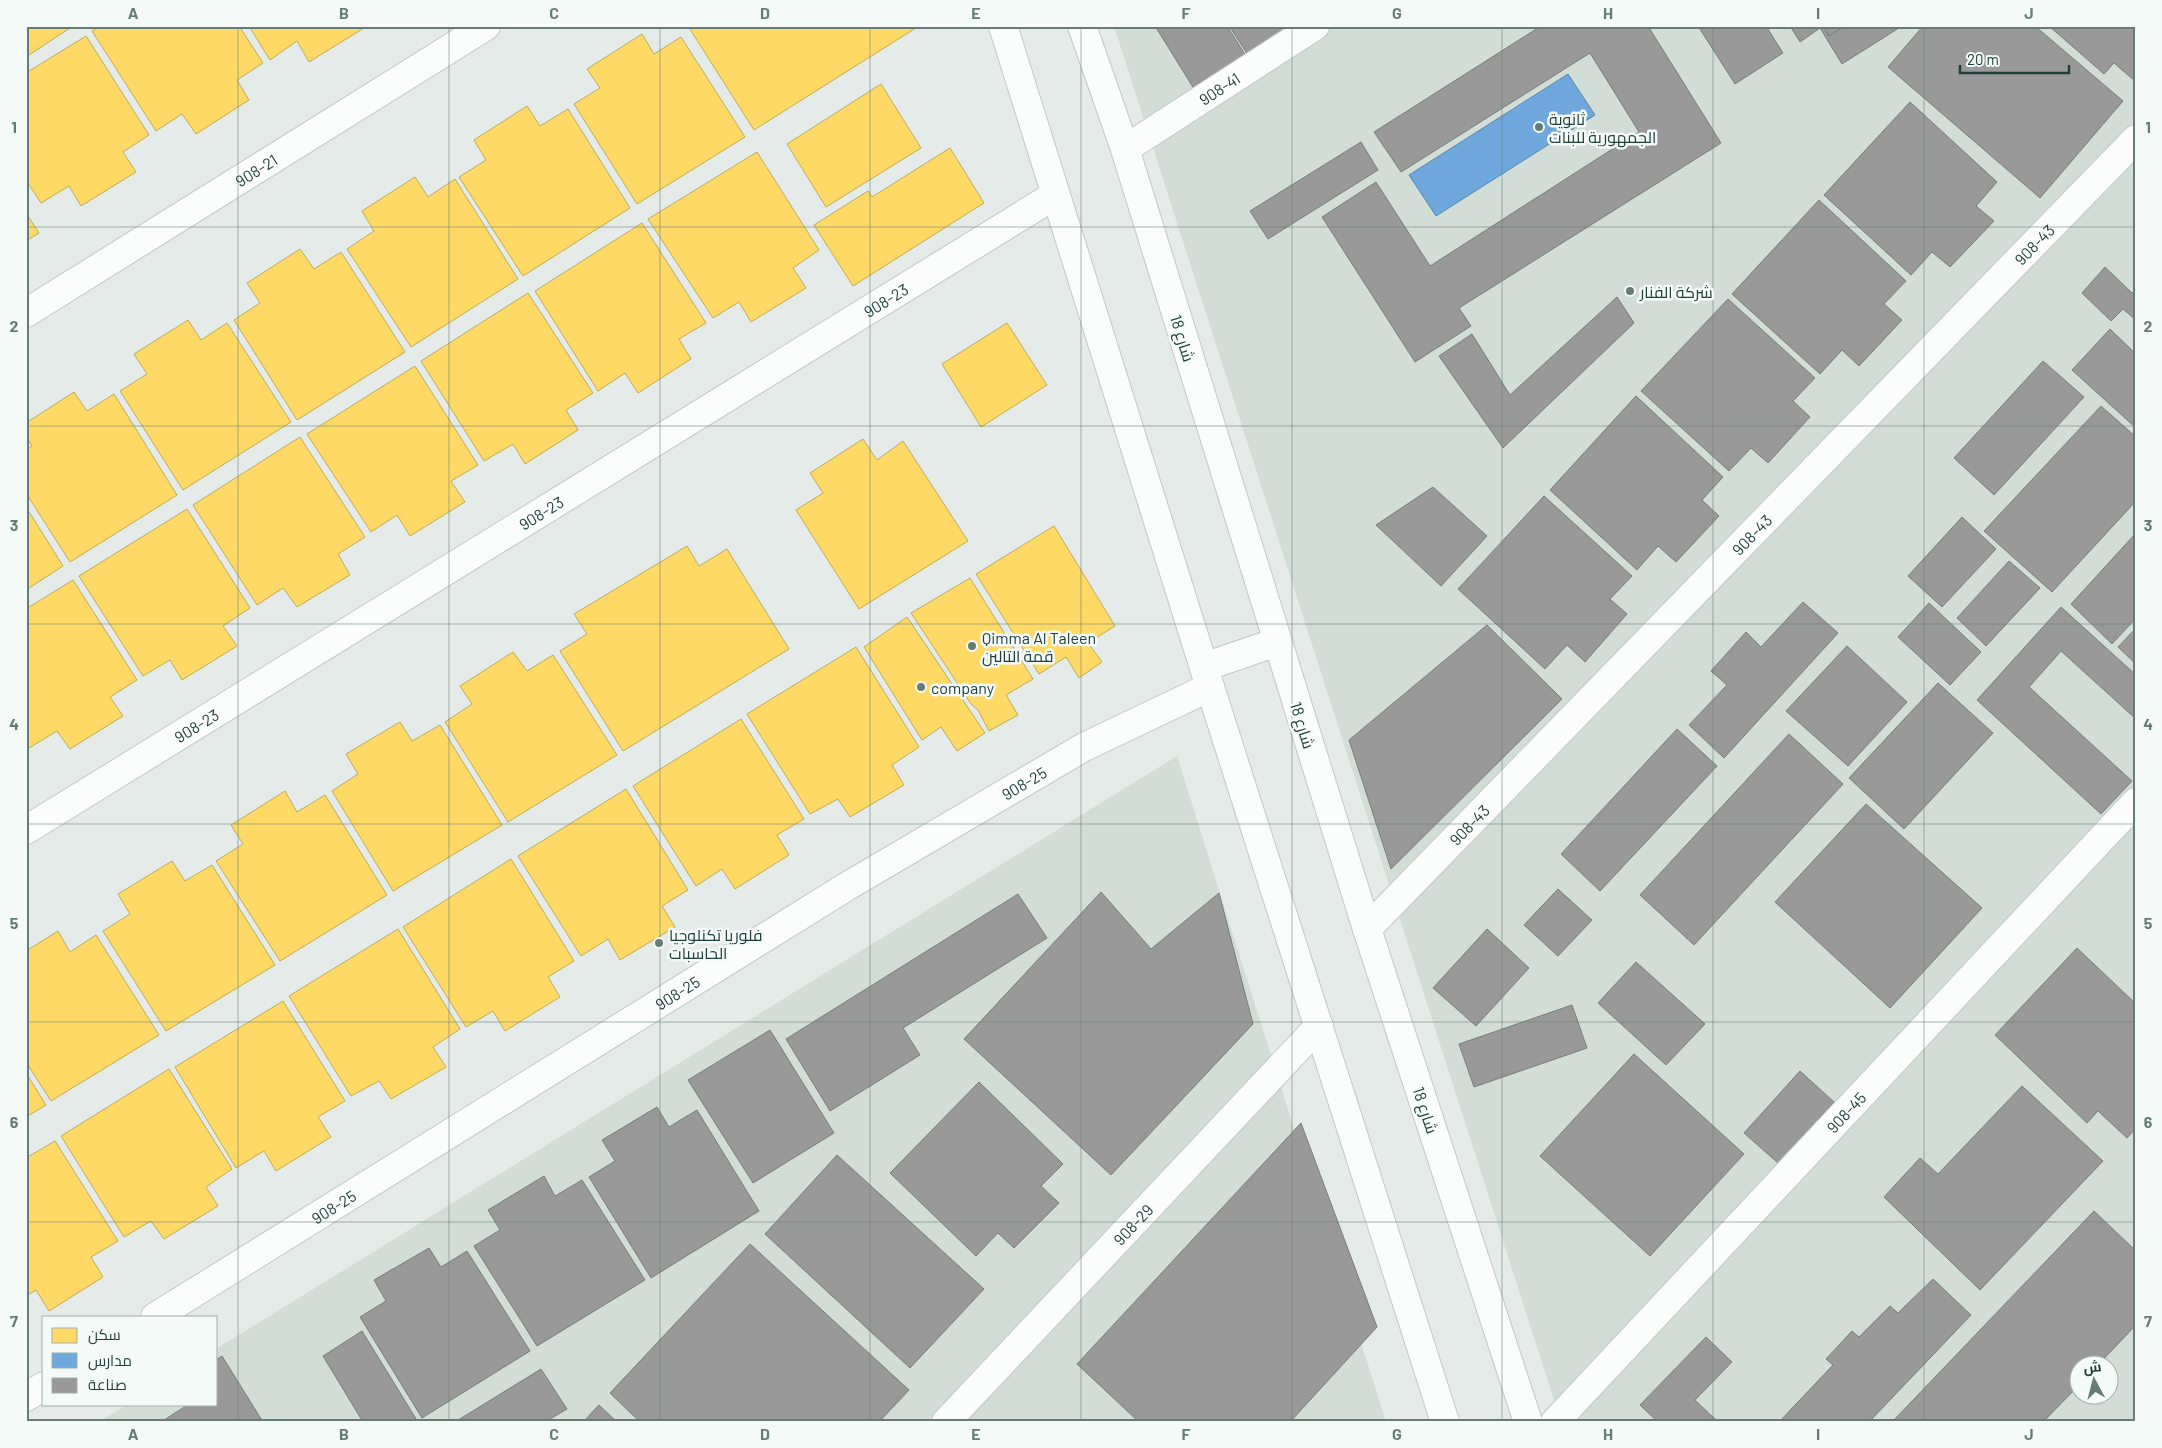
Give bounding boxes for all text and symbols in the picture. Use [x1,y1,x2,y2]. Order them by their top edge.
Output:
text: A [128,3,139,22]
text: B [339,3,349,22]
text: C [549,3,559,22]
text: D [760,3,770,22]
text: E [971,3,981,22]
text: F [1182,3,1191,22]
text: G [1392,3,1402,22]
text: H [1603,3,1613,22]
text: I [1816,3,1820,22]
text: J [2024,3,2034,22]
scale bar [1960,42,2068,74]
text: 20 m [1967,50,1999,68]
street label: 908-41 [1195,68,1243,108]
place label: ثانوية الجمهورية للبنات [1549,109,1656,148]
text: 1 [11,117,17,136]
text: 1 [2145,117,2151,136]
marker: ثانوية الجمهورية للبنات [1533,121,1545,133]
street label: 908-21 [231,149,280,190]
street label: 908-43 [2010,220,2058,268]
street label: 908-23 [860,279,911,320]
place label: شركة الفنار [1639,282,1713,302]
marker: شركة الفنار [1624,285,1636,297]
street label: شارع 18 [1164,312,1199,365]
text: 2 [10,316,19,335]
text: 2 [2144,316,2153,335]
street label: 908-23 [515,491,567,533]
street label: 908-43 [1727,510,1775,558]
text: 3 [10,515,18,534]
text: 3 [2144,515,2152,534]
place label: Qimma Al Taleen قمة التالين [982,628,1096,667]
marker: Qimma Al Taleen قمة التالين [966,640,978,652]
place label: company [931,678,995,697]
marker: company [915,681,927,693]
street label: شارع 18 [1284,699,1319,752]
street label: 908-23 [170,704,222,746]
text: 4 [9,714,19,733]
text: 4 [2143,714,2153,733]
street label: 908-25 [998,762,1050,803]
street label: 908-43 [1445,800,1493,849]
text: 5 [10,913,19,932]
text: 5 [2144,913,2153,932]
place label: فلوريا تكنلوجيا الحاسبات [669,925,763,963]
marker: فلوريا تكنلوجيا الحاسبات [653,937,665,949]
street label: 908-25 [651,971,703,1013]
street label: شارع 18 [1407,1084,1442,1137]
street label: 908-45 [1822,1087,1869,1136]
text: 6 [10,1112,19,1131]
text: 6 [2144,1112,2153,1131]
street label: 908-25 [308,1185,359,1227]
street label: 908-29 [1109,1200,1156,1248]
text: 7 [10,1311,18,1330]
text: 7 [2144,1311,2152,1330]
legend [42,1316,218,1406]
text: سكن [88,1325,121,1345]
text: مدارس [88,1351,132,1371]
north arrow [2070,1356,2120,1406]
text: ش [2082,1357,2102,1377]
text: صناعة [88,1375,127,1393]
text: A [128,1424,139,1443]
text: B [339,1424,349,1443]
text: C [549,1424,559,1443]
text: D [760,1424,770,1443]
text: E [971,1424,981,1443]
text: F [1182,1424,1191,1443]
text: G [1392,1424,1402,1443]
text: H [1603,1424,1613,1443]
text: I [1816,1424,1820,1443]
text: J [2024,1424,2034,1443]

